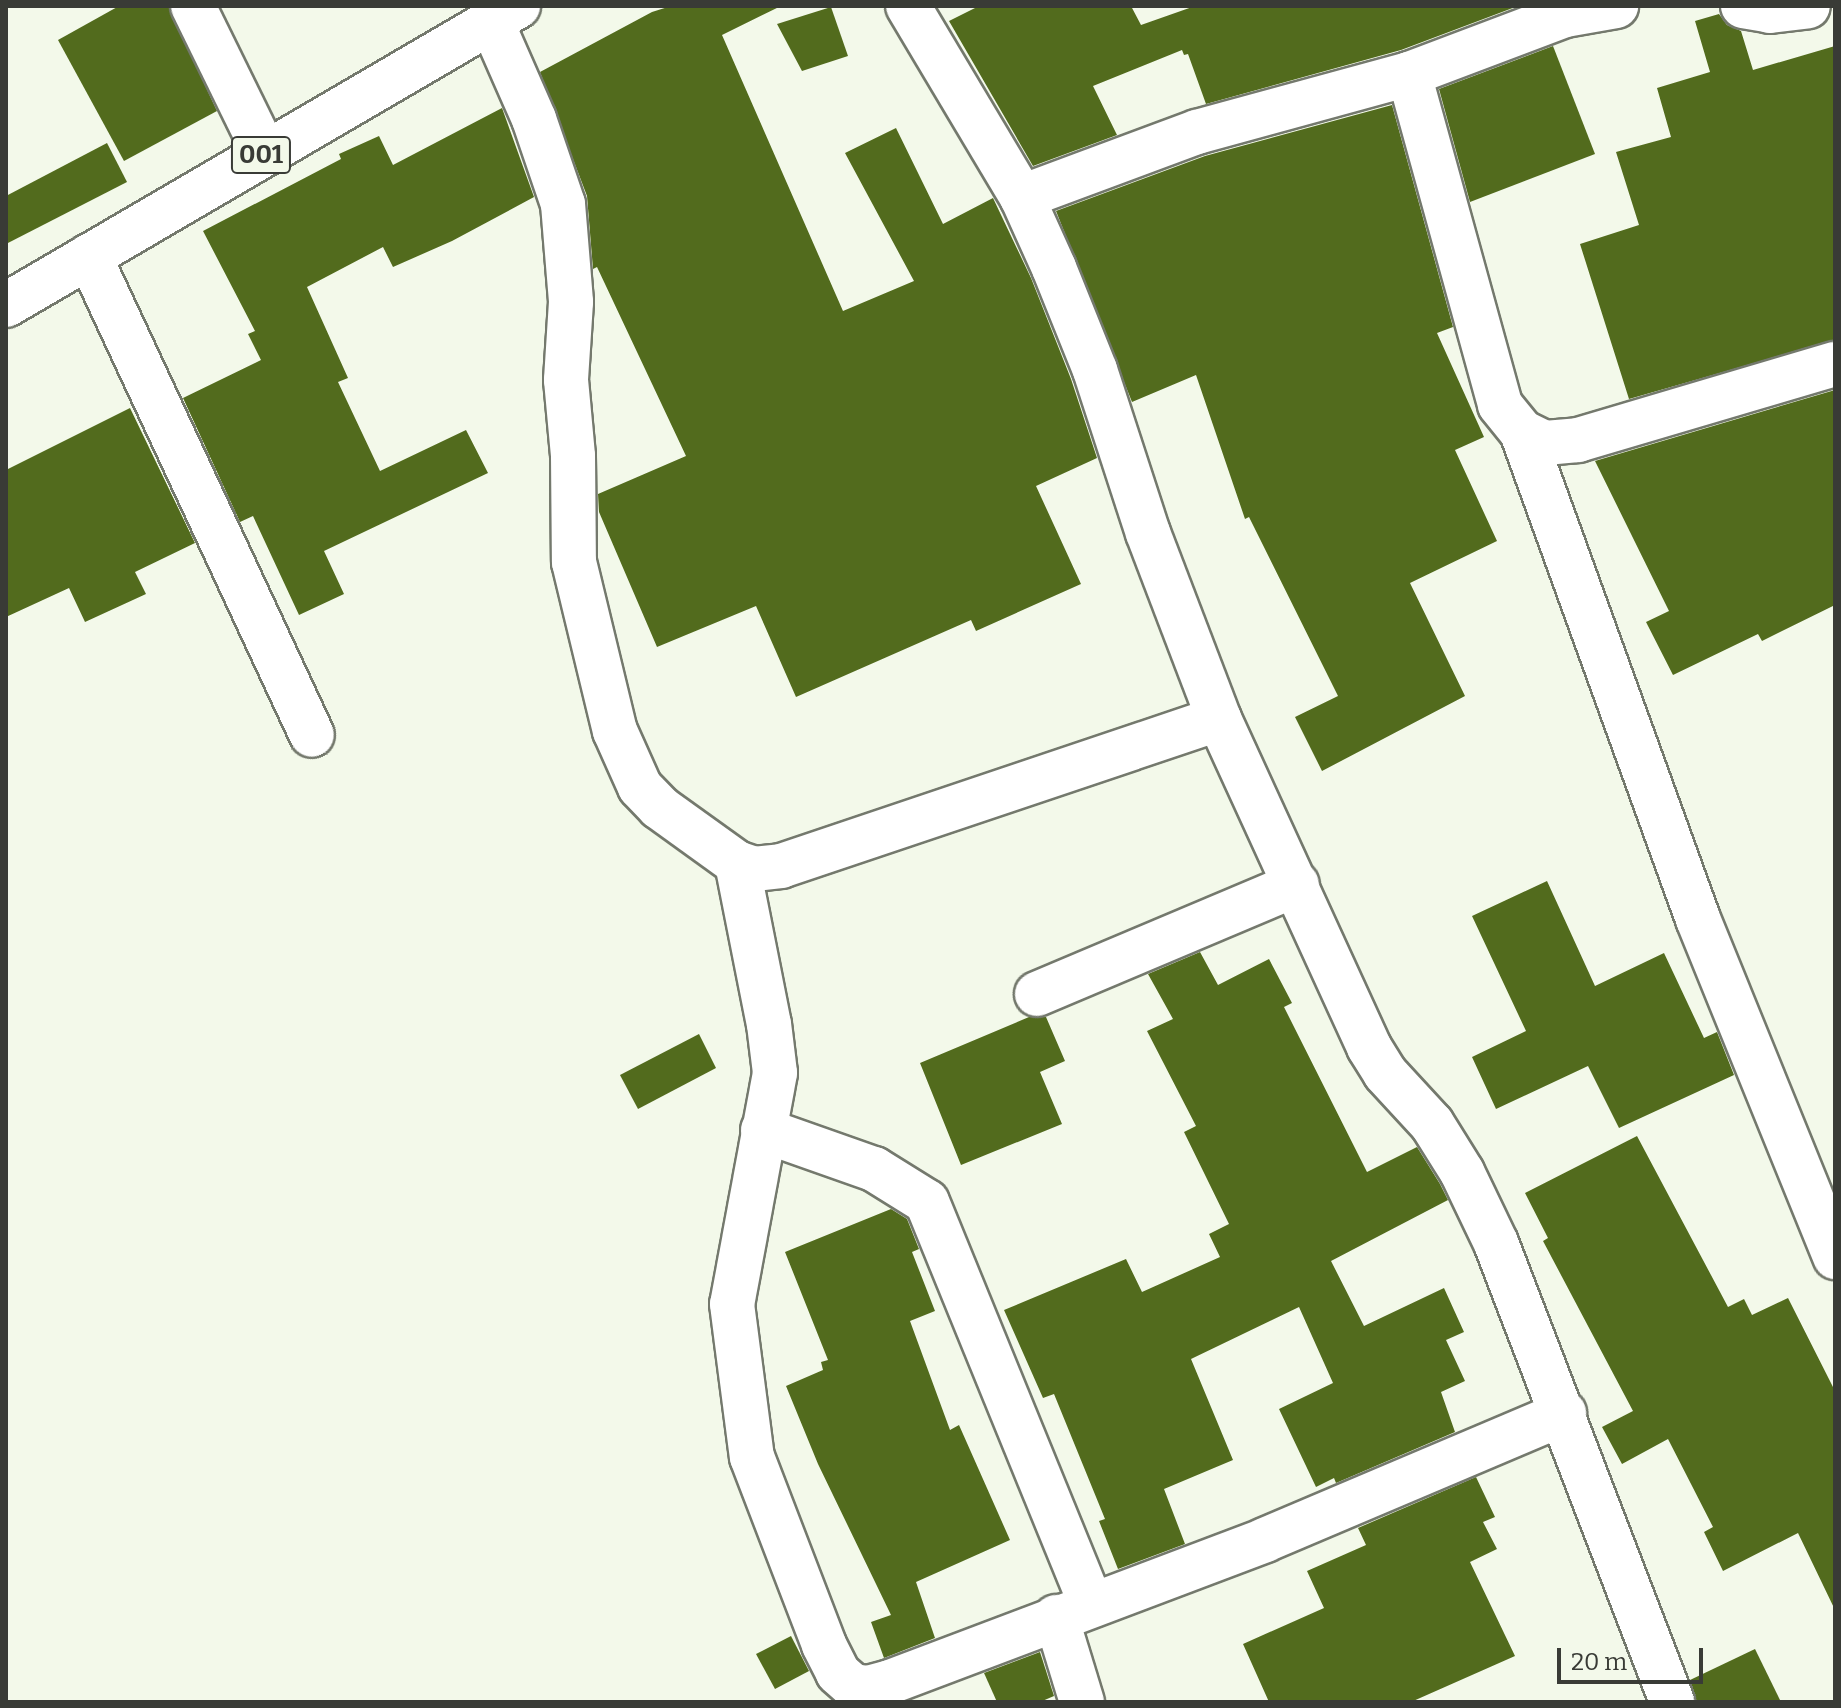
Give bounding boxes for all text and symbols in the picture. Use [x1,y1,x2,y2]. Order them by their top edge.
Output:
road number: 001 [229,133,293,177]
scale bar [1561,1632,1707,1682]
text: 20 m [1571,1648,1627,1676]

